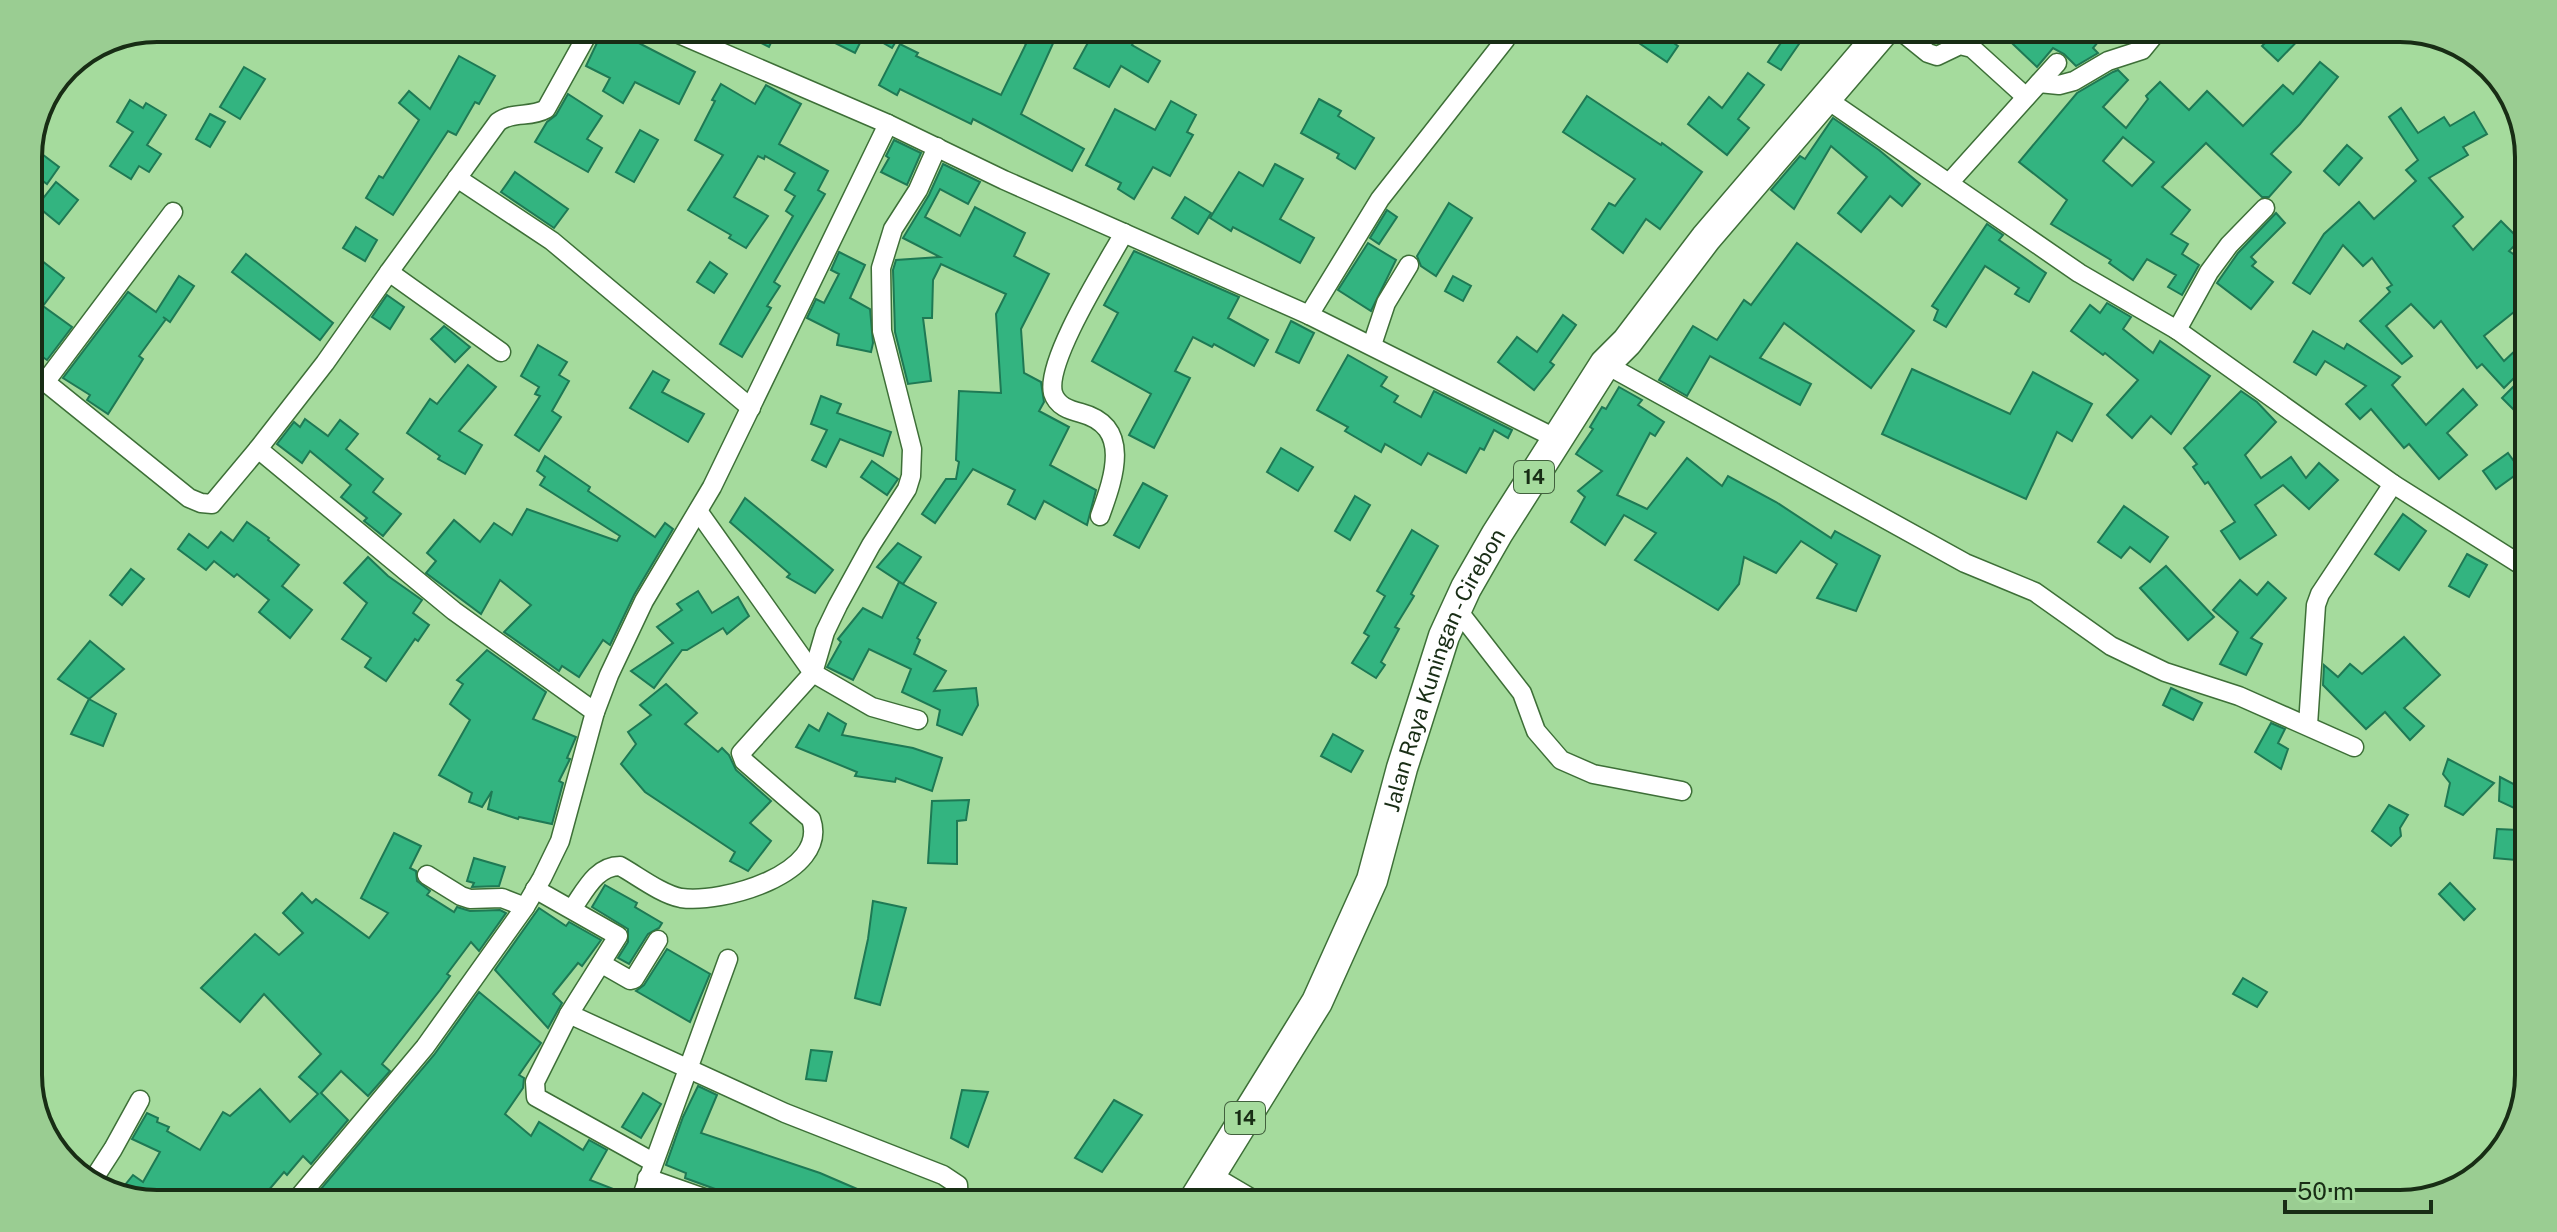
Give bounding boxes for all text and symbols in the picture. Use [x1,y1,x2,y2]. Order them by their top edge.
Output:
road number: 14 [1514,461,1554,493]
street label: Jalan Raya Kuningan - Cirebon [1378,524,1510,814]
road number: 14 [1225,1102,1265,1134]
scale bar [2285,1164,2431,1214]
text: 50 m [2297,1177,2354,1205]

